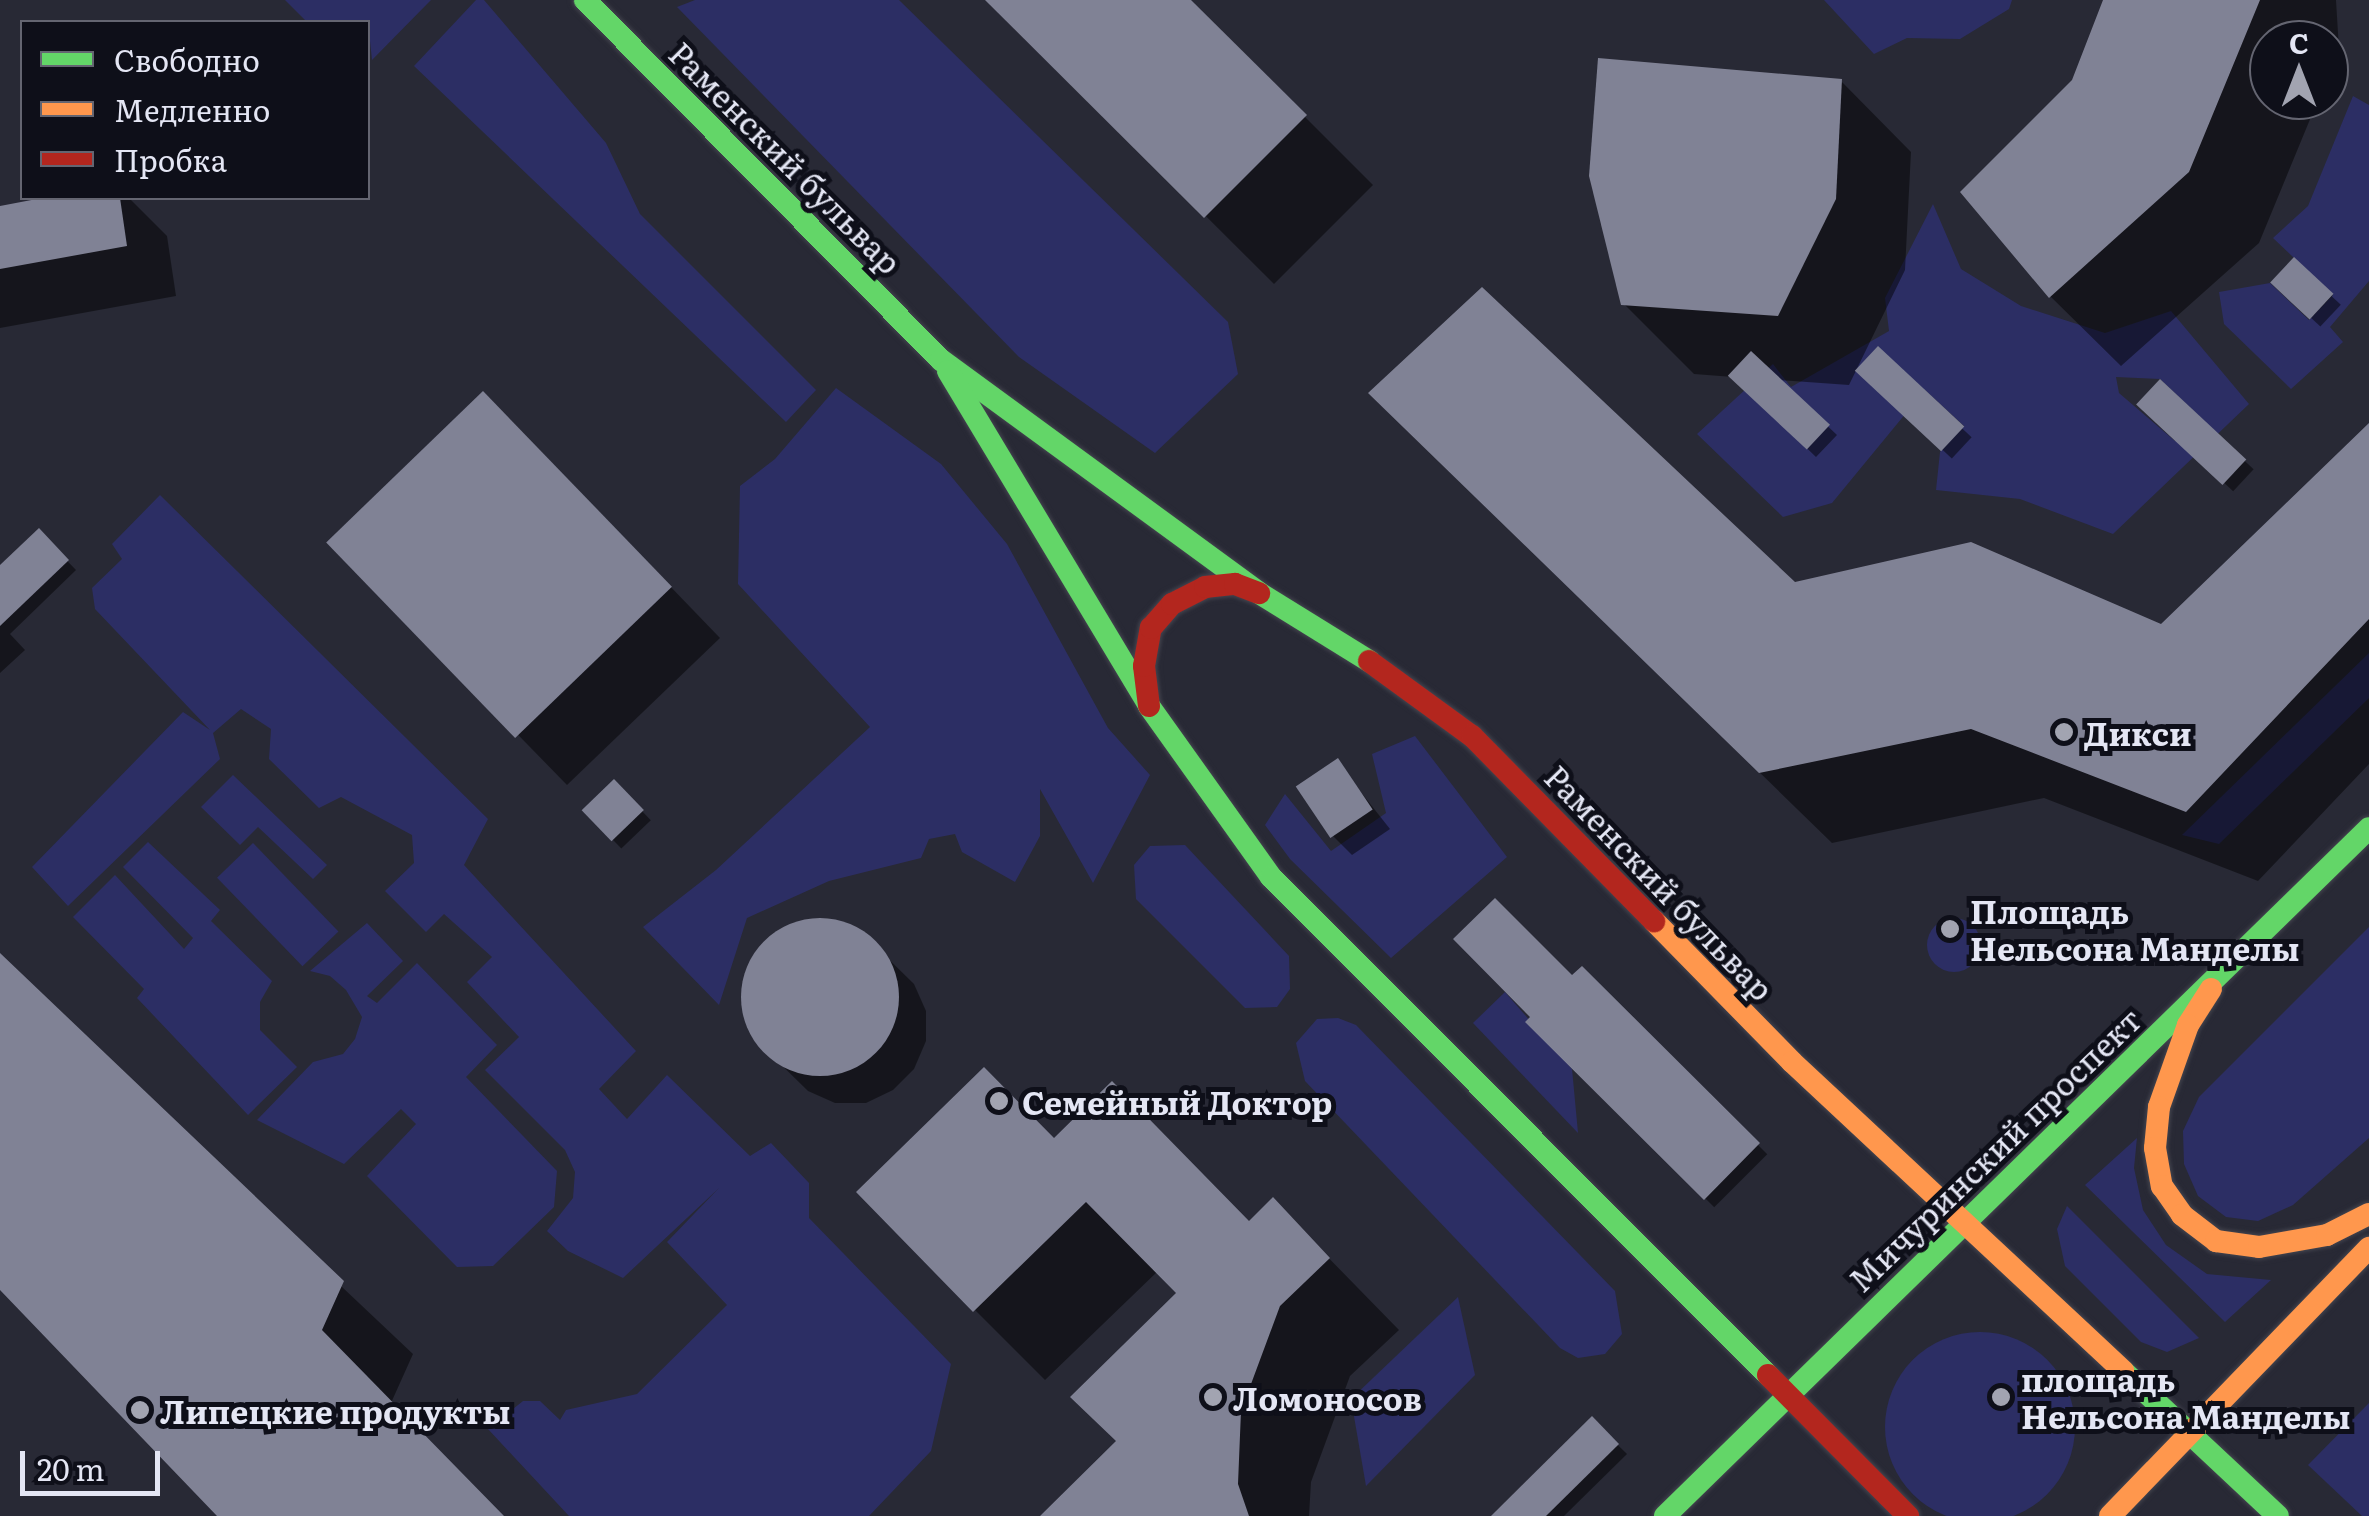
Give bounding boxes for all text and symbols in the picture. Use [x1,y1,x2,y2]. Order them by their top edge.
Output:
legend [20,20,370,200]
north arrow [2249,20,2349,120]
text: С [2289,21,2309,63]
street label: Раменский бульвар [662,33,910,281]
text: Свободно [114,37,260,81]
text: Медленно [114,87,270,131]
text: Пробка [114,137,227,181]
place label: Дикси [2084,713,2192,751]
marker: Дикси [2053,721,2075,743]
street label: Раменский бульвар [1538,757,1782,1007]
place label: Площадь Нельсона Манделы [1970,892,2299,967]
marker: Площадь Нельсона Манделы [1939,918,1961,940]
street label: Мичуринский проспект [1840,999,2148,1299]
place label: Семейный Доктор [1022,1082,1332,1120]
marker: Семейный Доктор [986,1088,1012,1114]
place label: площадь Нельсона Манделы [2021,1360,2350,1435]
place label: Ломоносов [1233,1378,1422,1416]
marker: Ломоносов [1202,1386,1224,1408]
marker: площадь Нельсона Манделы [1990,1386,2012,1408]
place label: Липецкие продукты [160,1391,511,1429]
marker: Липецкие продукты [129,1399,151,1421]
scale bar [25,1431,165,1493]
text: 20 m [37,1446,105,1490]

